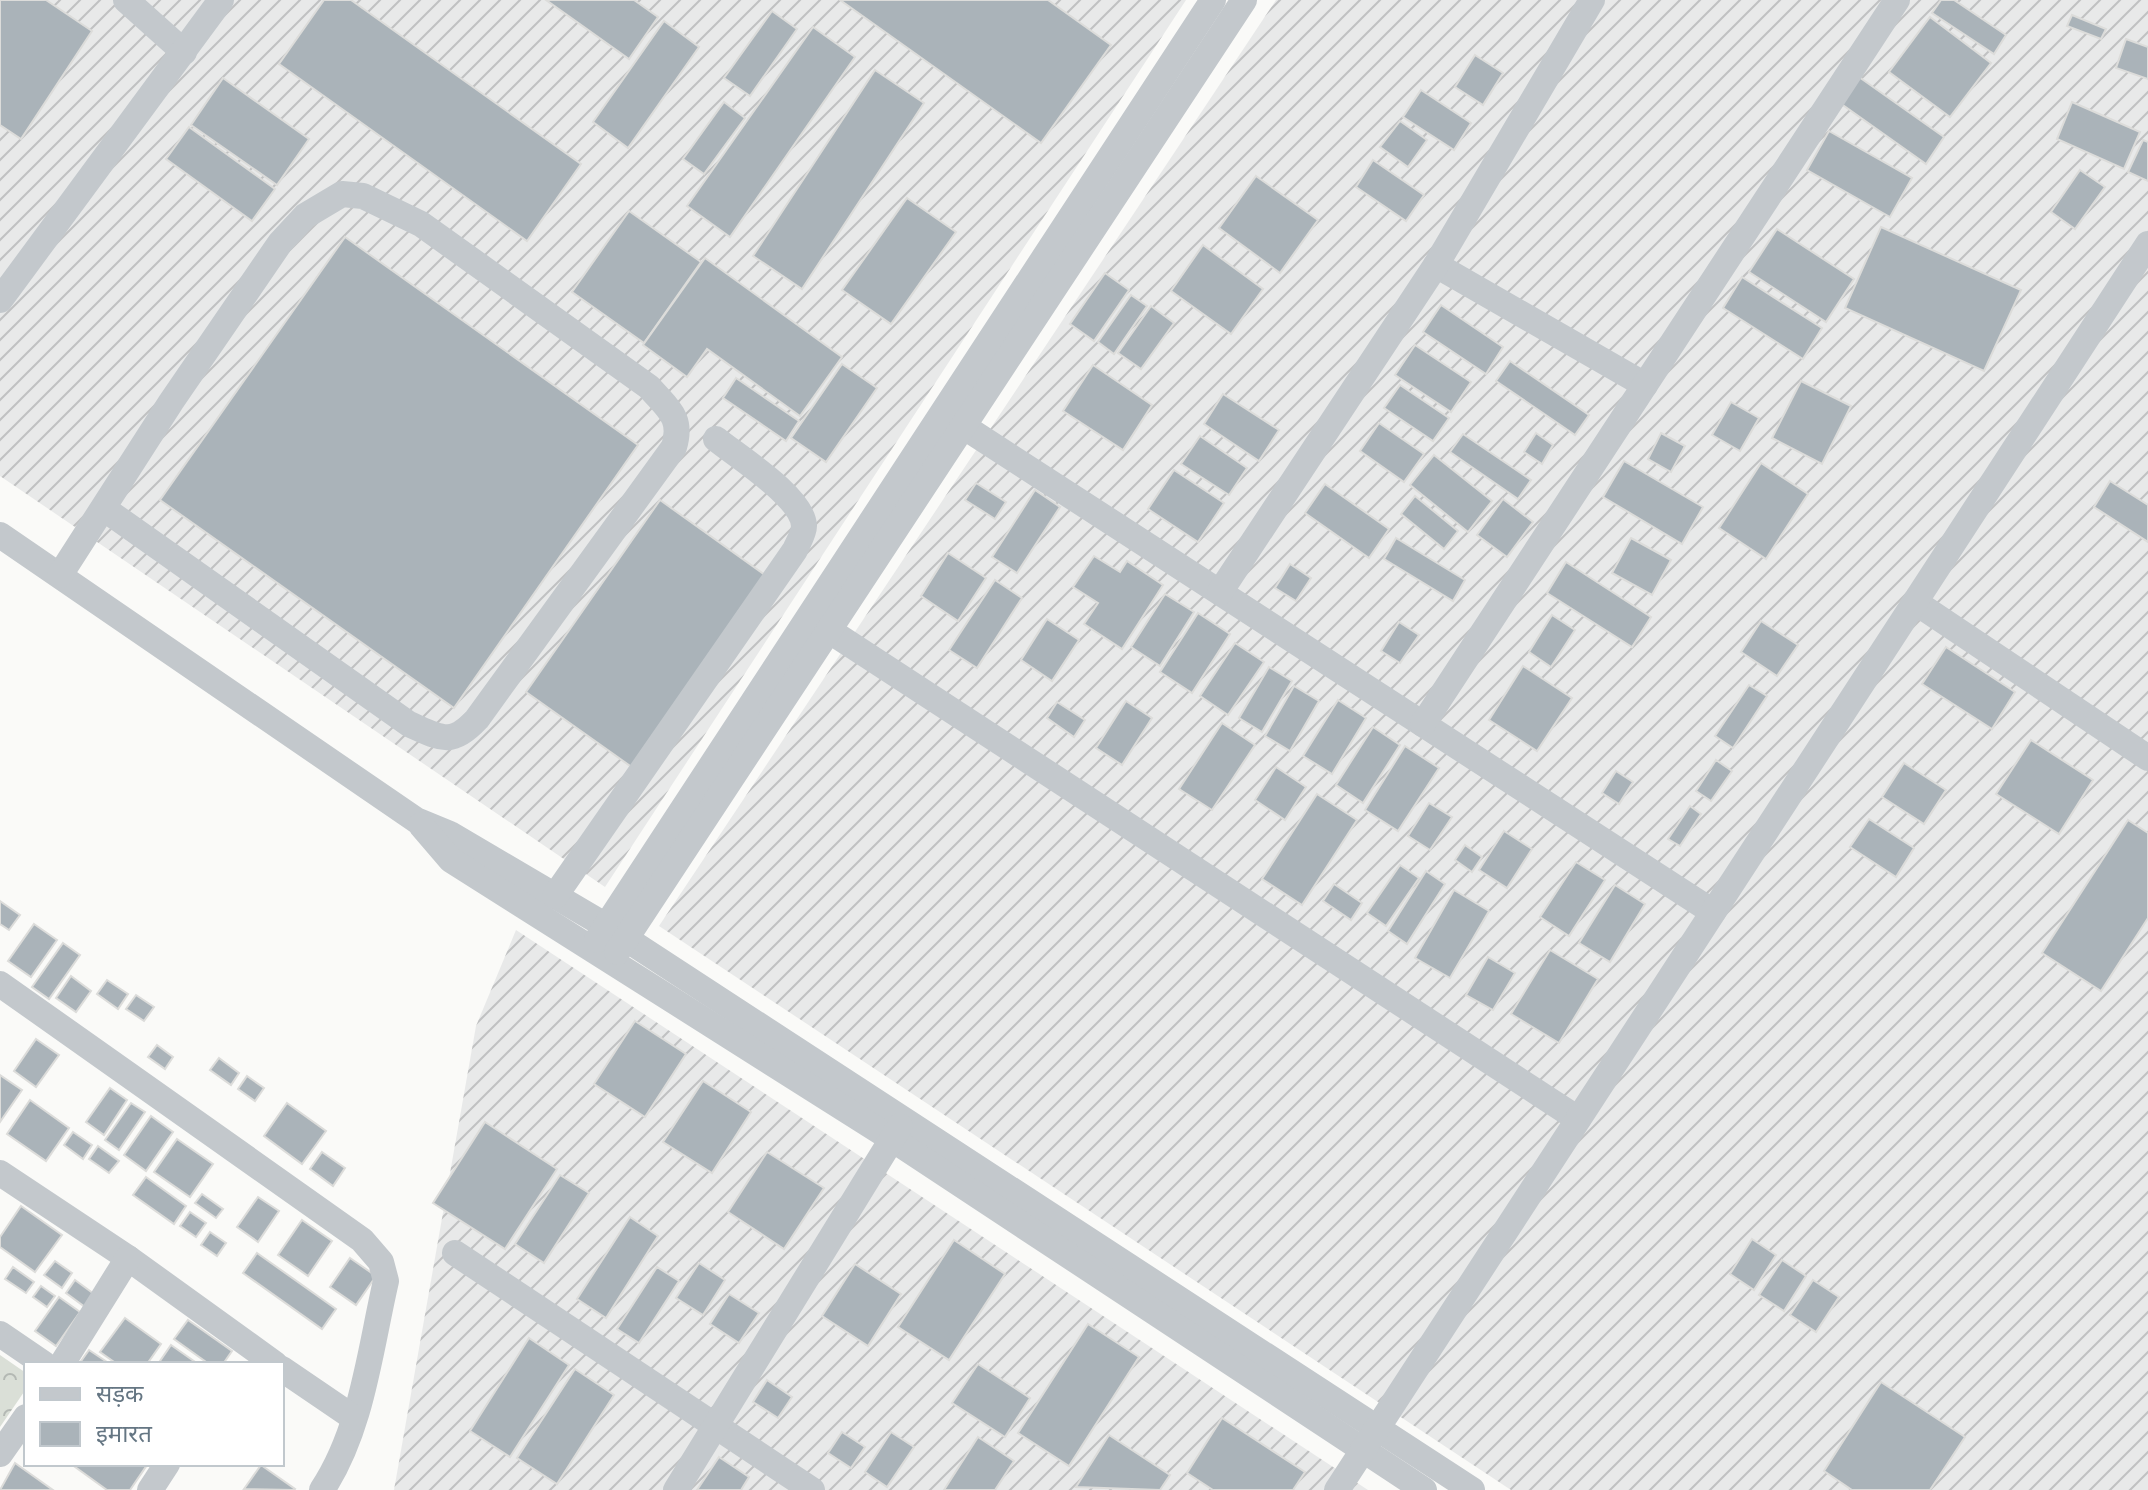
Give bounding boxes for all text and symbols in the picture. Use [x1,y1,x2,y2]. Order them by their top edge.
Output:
legend [24,1362,284,1466]
text: सड़क [96,1380,144,1408]
text: इमारत [96,1420,153,1448]

